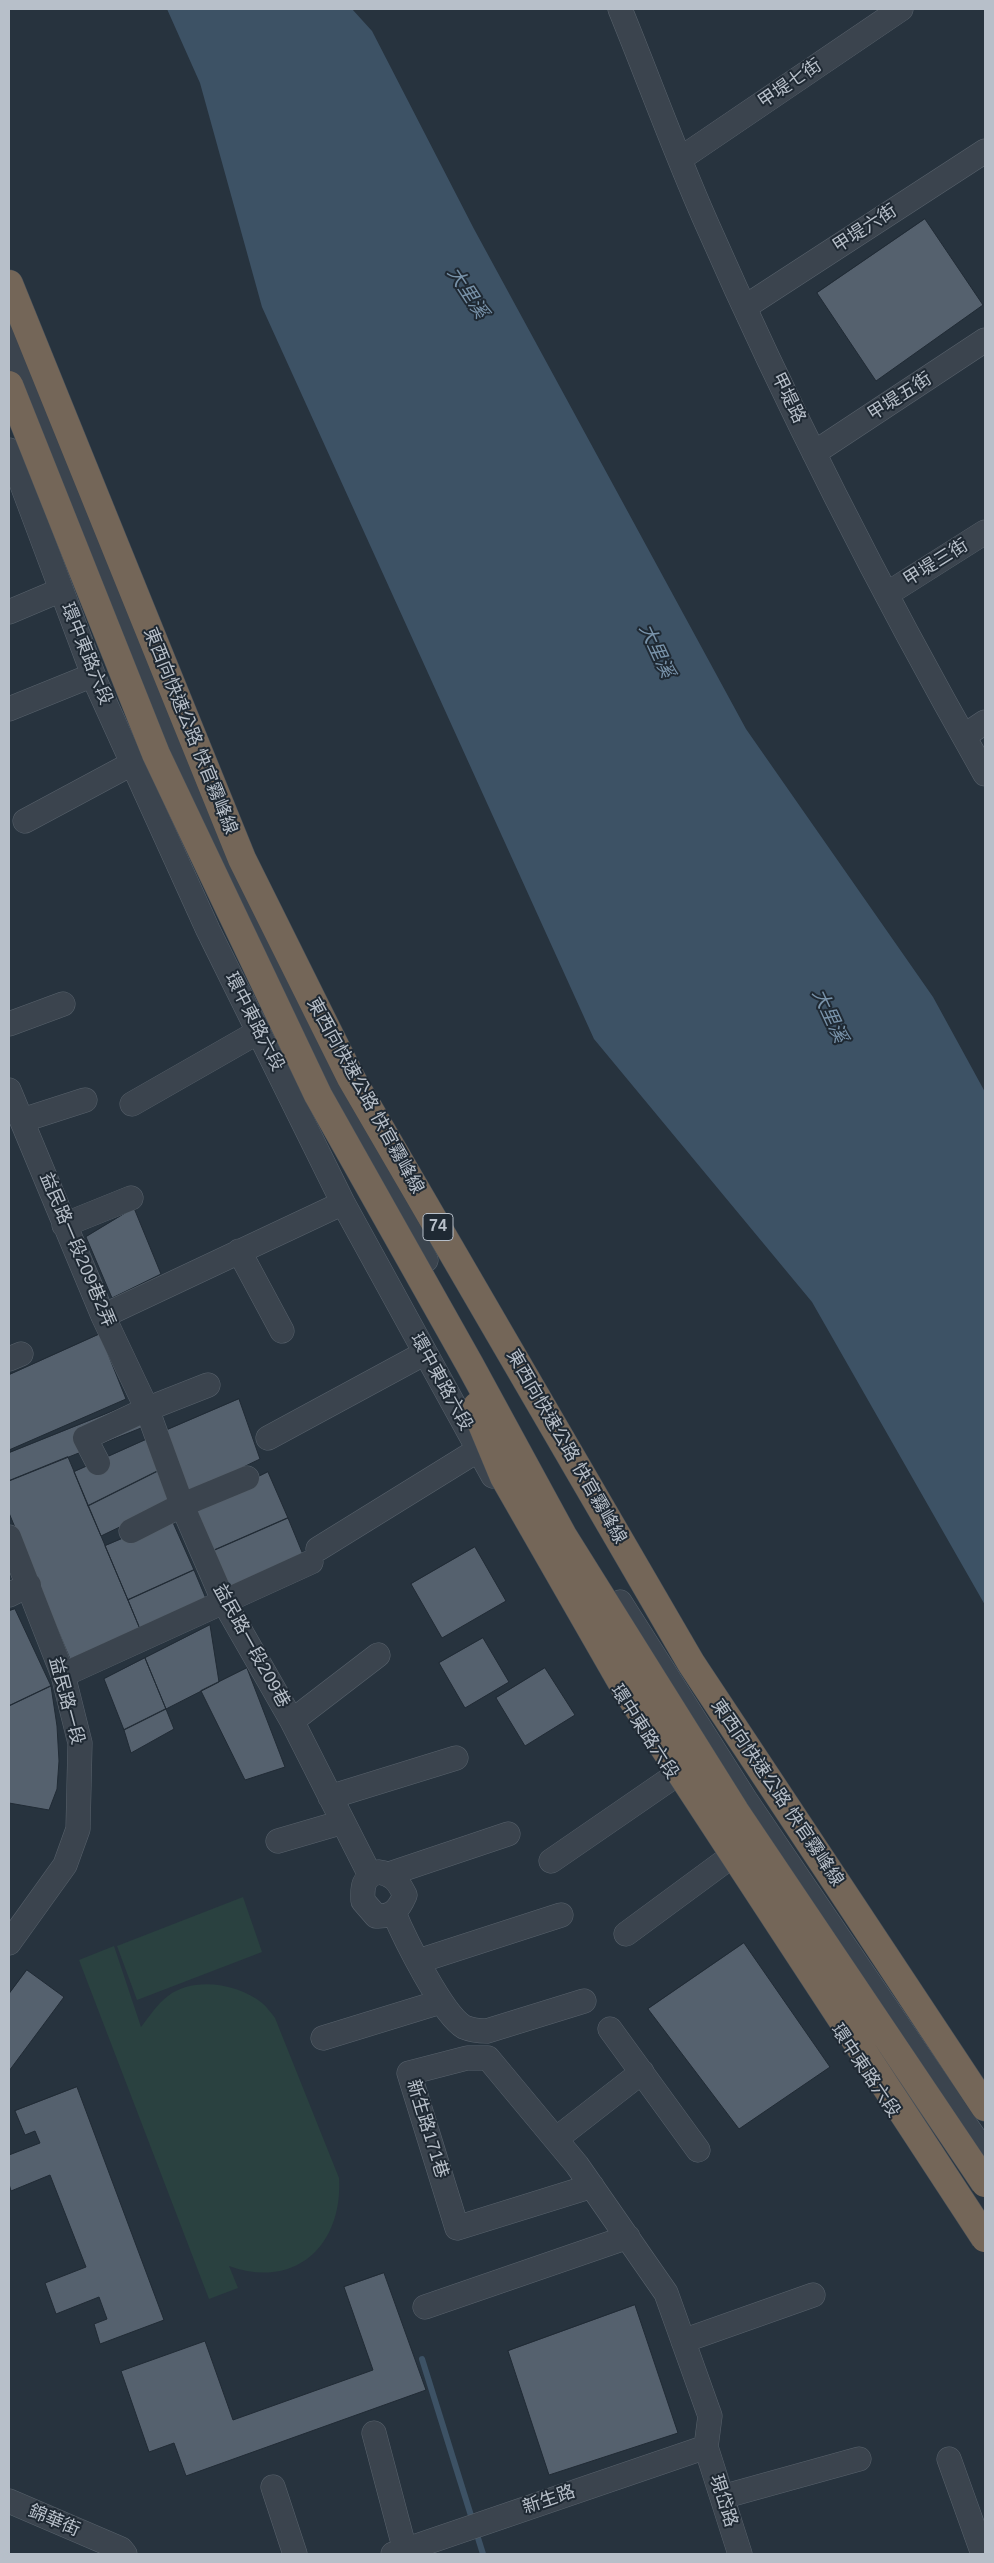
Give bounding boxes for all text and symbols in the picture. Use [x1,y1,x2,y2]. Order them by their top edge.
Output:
street label: 甲堤七街 [754,55,826,113]
street label: 甲堤六街 [829,200,901,258]
water label: 大里溪 [442,263,492,323]
street label: 甲堤五街 [864,368,936,426]
street label: 甲堤路 [766,369,810,427]
street label: 甲堤三街 [900,535,972,591]
street label: 環中東路六段 [56,600,116,708]
water label: 大里溪 [634,620,678,682]
street label: 東西向快速公路 快官霧峰線 [139,625,241,837]
street label: 環中東路六段 [220,969,288,1075]
water label: 大里溪 [807,985,851,1047]
street label: 東西向快速公路 快官霧峰線 [302,994,428,1198]
street label: 益民路一段209巷2弄 [35,1169,119,1331]
road number: 74 [423,1214,453,1240]
street label: 環中東路六段 [405,1330,477,1434]
street label: 東西向快速公路 快官霧峰線 [501,1346,631,1548]
street label: 益民路一段209巷 [208,1580,294,1712]
street label: 益民路一段 [44,1655,88,1747]
street label: 環中東路六段 [606,1681,682,1783]
street label: 東西向快速公路 快官霧峰線 [706,1695,848,1891]
street label: 環中東路六段 [826,2020,904,2122]
street label: 新生路171巷 [402,2077,452,2181]
street label: 現岱路 [704,2472,742,2530]
street label: 新生路 [520,2481,578,2519]
street label: 錦華街 [25,2501,83,2541]

